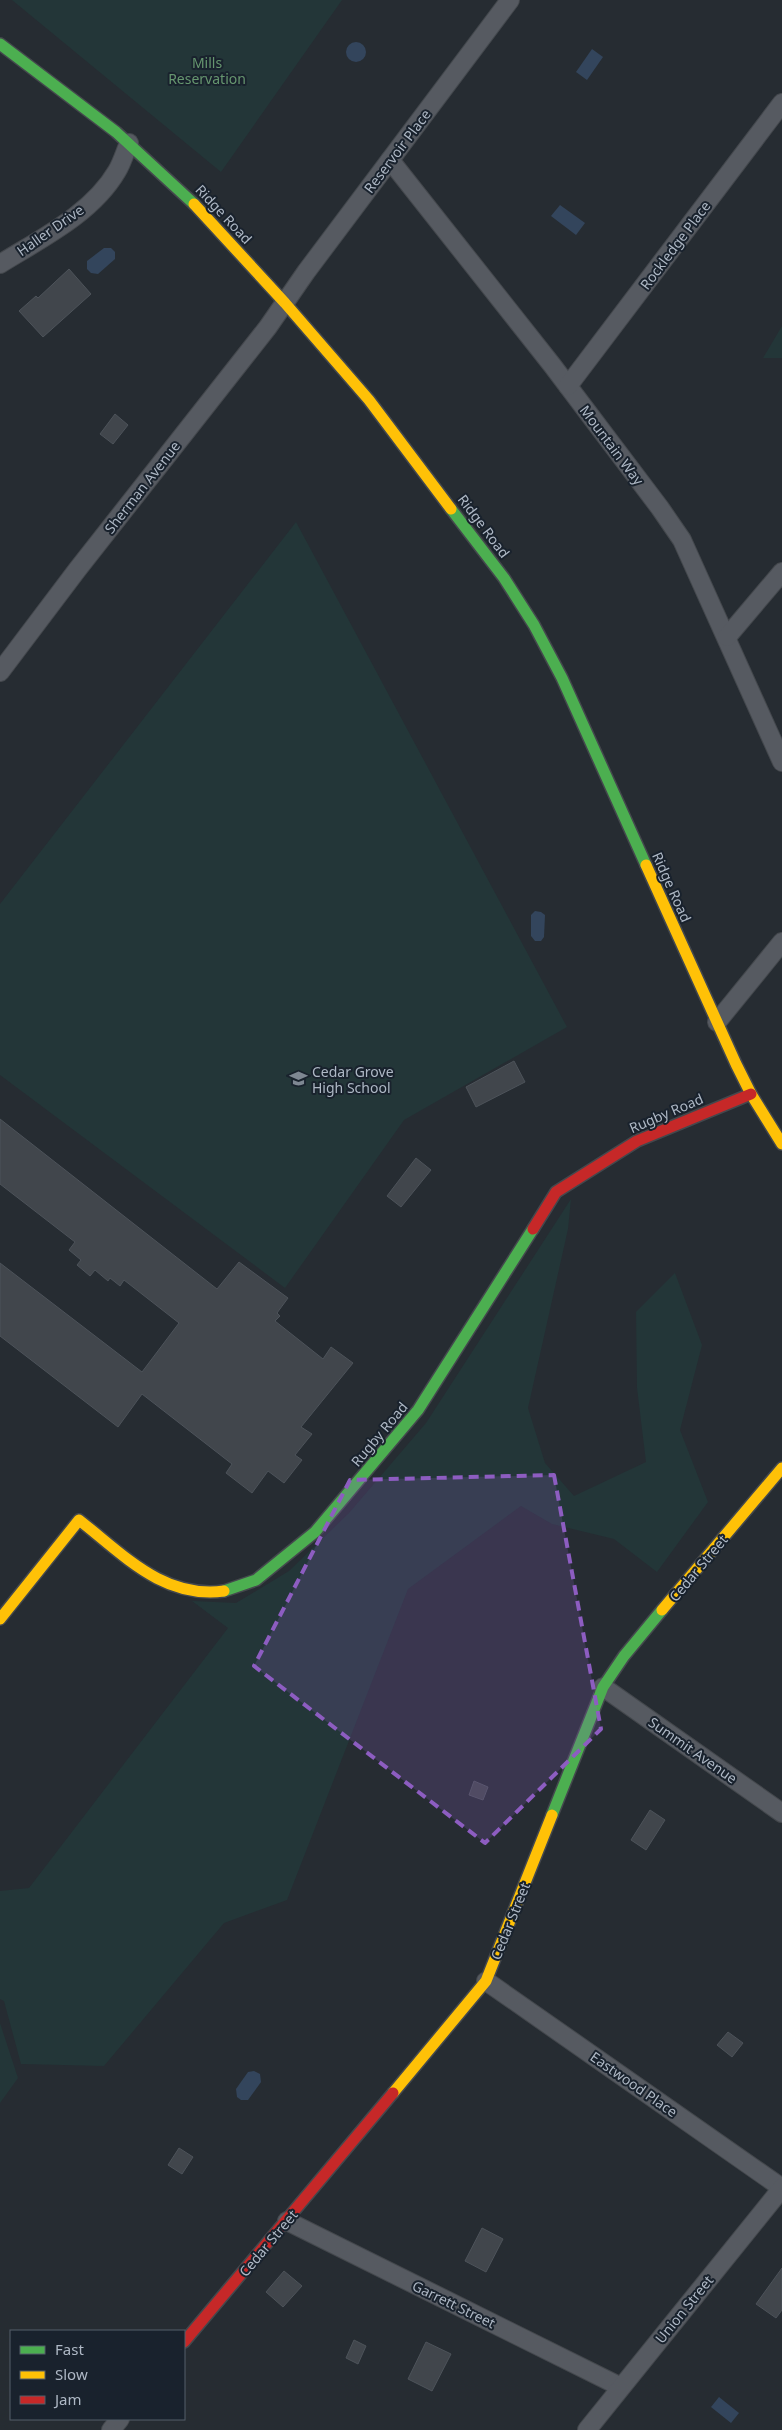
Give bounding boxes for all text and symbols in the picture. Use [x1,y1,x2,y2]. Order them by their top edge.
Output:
park label: Mills Reservation [168,53,246,88]
street label: Reservoir Place [359,105,435,197]
street label: Ridge Road [192,180,256,248]
street label: Rockledge Place [635,197,715,293]
street label: Haller Drive [13,200,87,260]
street label: Mountain Way [576,401,649,489]
street label: Sherman Avenue [100,437,184,537]
street label: Ridge Road [454,490,514,562]
street label: Ridge Road [648,849,696,925]
place label: Cedar Grove High School [312,1062,394,1097]
school or university icon: Cedar Grove High School [288,1069,308,1089]
street label: Rugby Road [626,1089,706,1137]
street label: Rugby Road [346,1398,412,1470]
street label: Cedar Street [664,1531,732,1605]
street label: Summit Avenue [645,1712,741,1788]
street label: Cedar Street [486,1880,534,1962]
street label: Eastwood Place [587,2047,681,2121]
street label: Cedar Street [234,2206,302,2280]
street label: Union Street [651,2271,717,2347]
street label: Garrett Street [409,2276,499,2332]
legend [10,2330,185,2420]
text: Fast [55,2339,84,2359]
text: Slow [55,2364,88,2384]
text: Jam [53,2389,82,2409]

